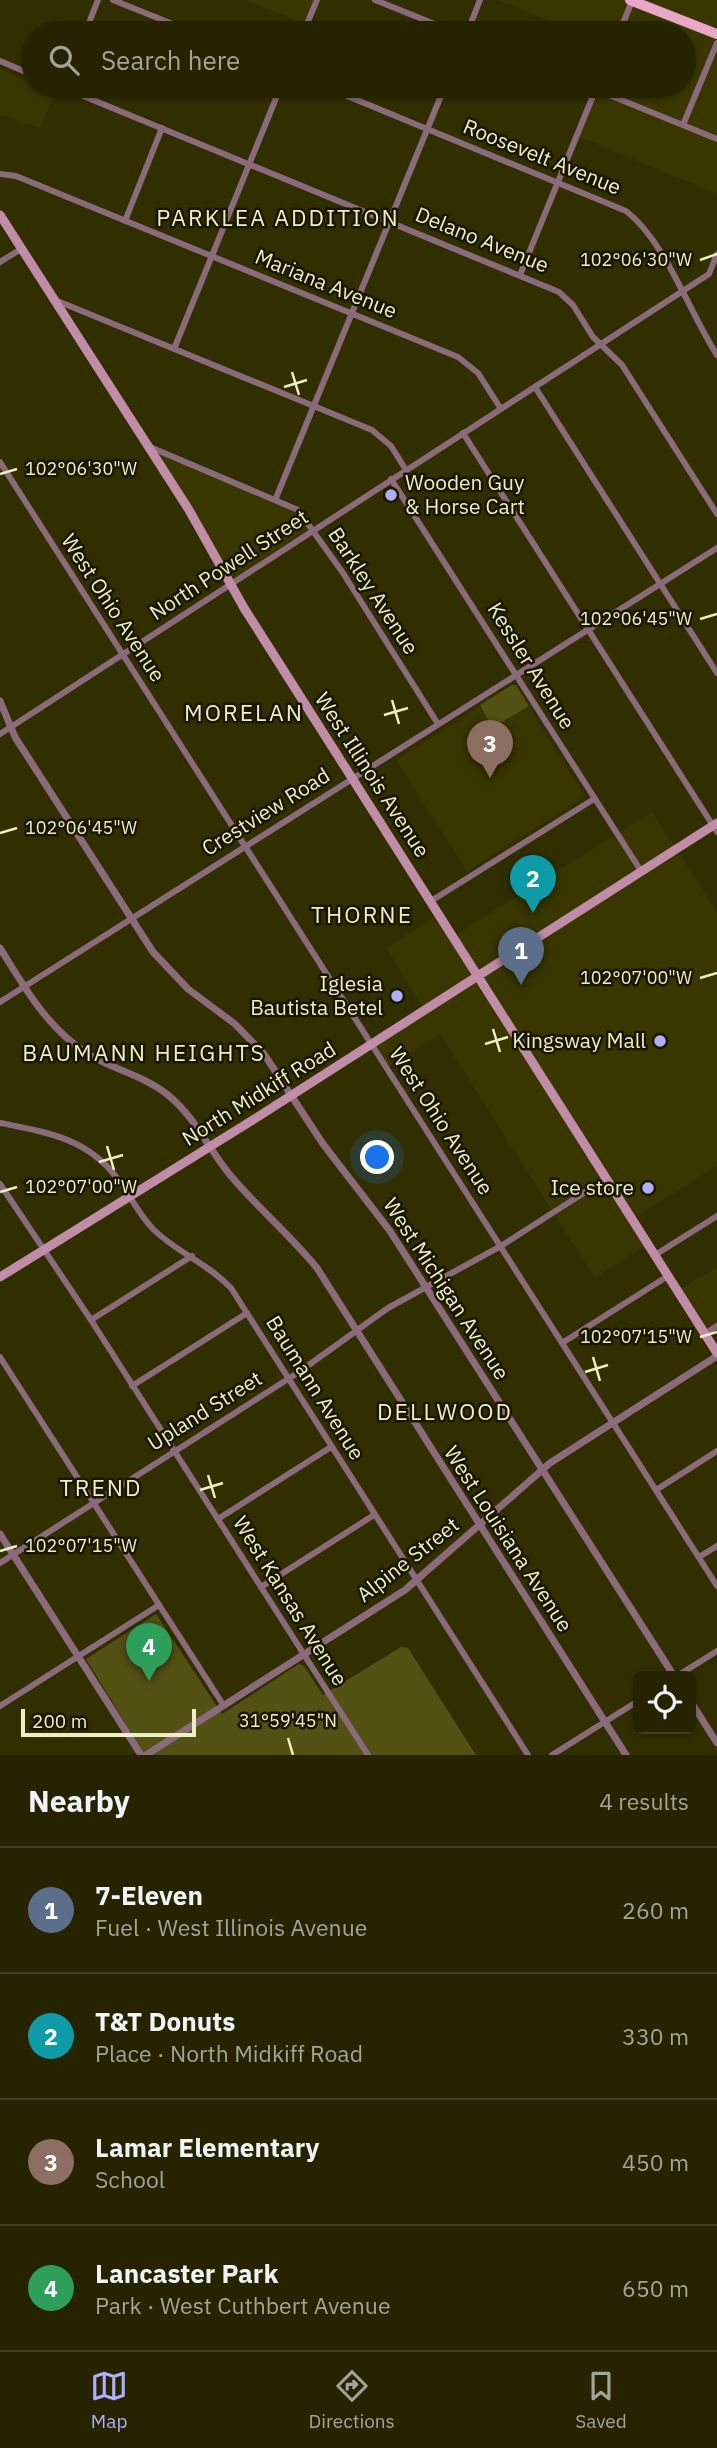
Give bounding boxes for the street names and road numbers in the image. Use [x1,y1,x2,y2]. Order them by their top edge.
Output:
street label: Roosevelt Avenue [459,112,625,201]
street label: Delano Avenue [412,200,553,279]
street label: Mariana Avenue [251,242,401,324]
street label: North Powell Street [144,502,313,626]
street label: Barkley Avenue [322,521,425,659]
street label: West Ohio Avenue [55,528,172,687]
street label: Kessler Avenue [482,597,582,734]
street label: West Illinois Avenue [309,687,437,862]
street label: Crestview Road [196,761,335,862]
street label: North Midkiff Road [176,1035,341,1152]
street label: West Ohio Avenue [383,1041,500,1200]
street label: West Michigan Avenue [377,1192,516,1385]
street label: Baumann Avenue [260,1310,372,1465]
street label: Upland Street [142,1364,267,1456]
street label: West Louisiana Avenue [438,1440,580,1637]
street label: West Kansas Avenue [227,1510,354,1691]
street label: Alpine Street [350,1510,464,1608]

